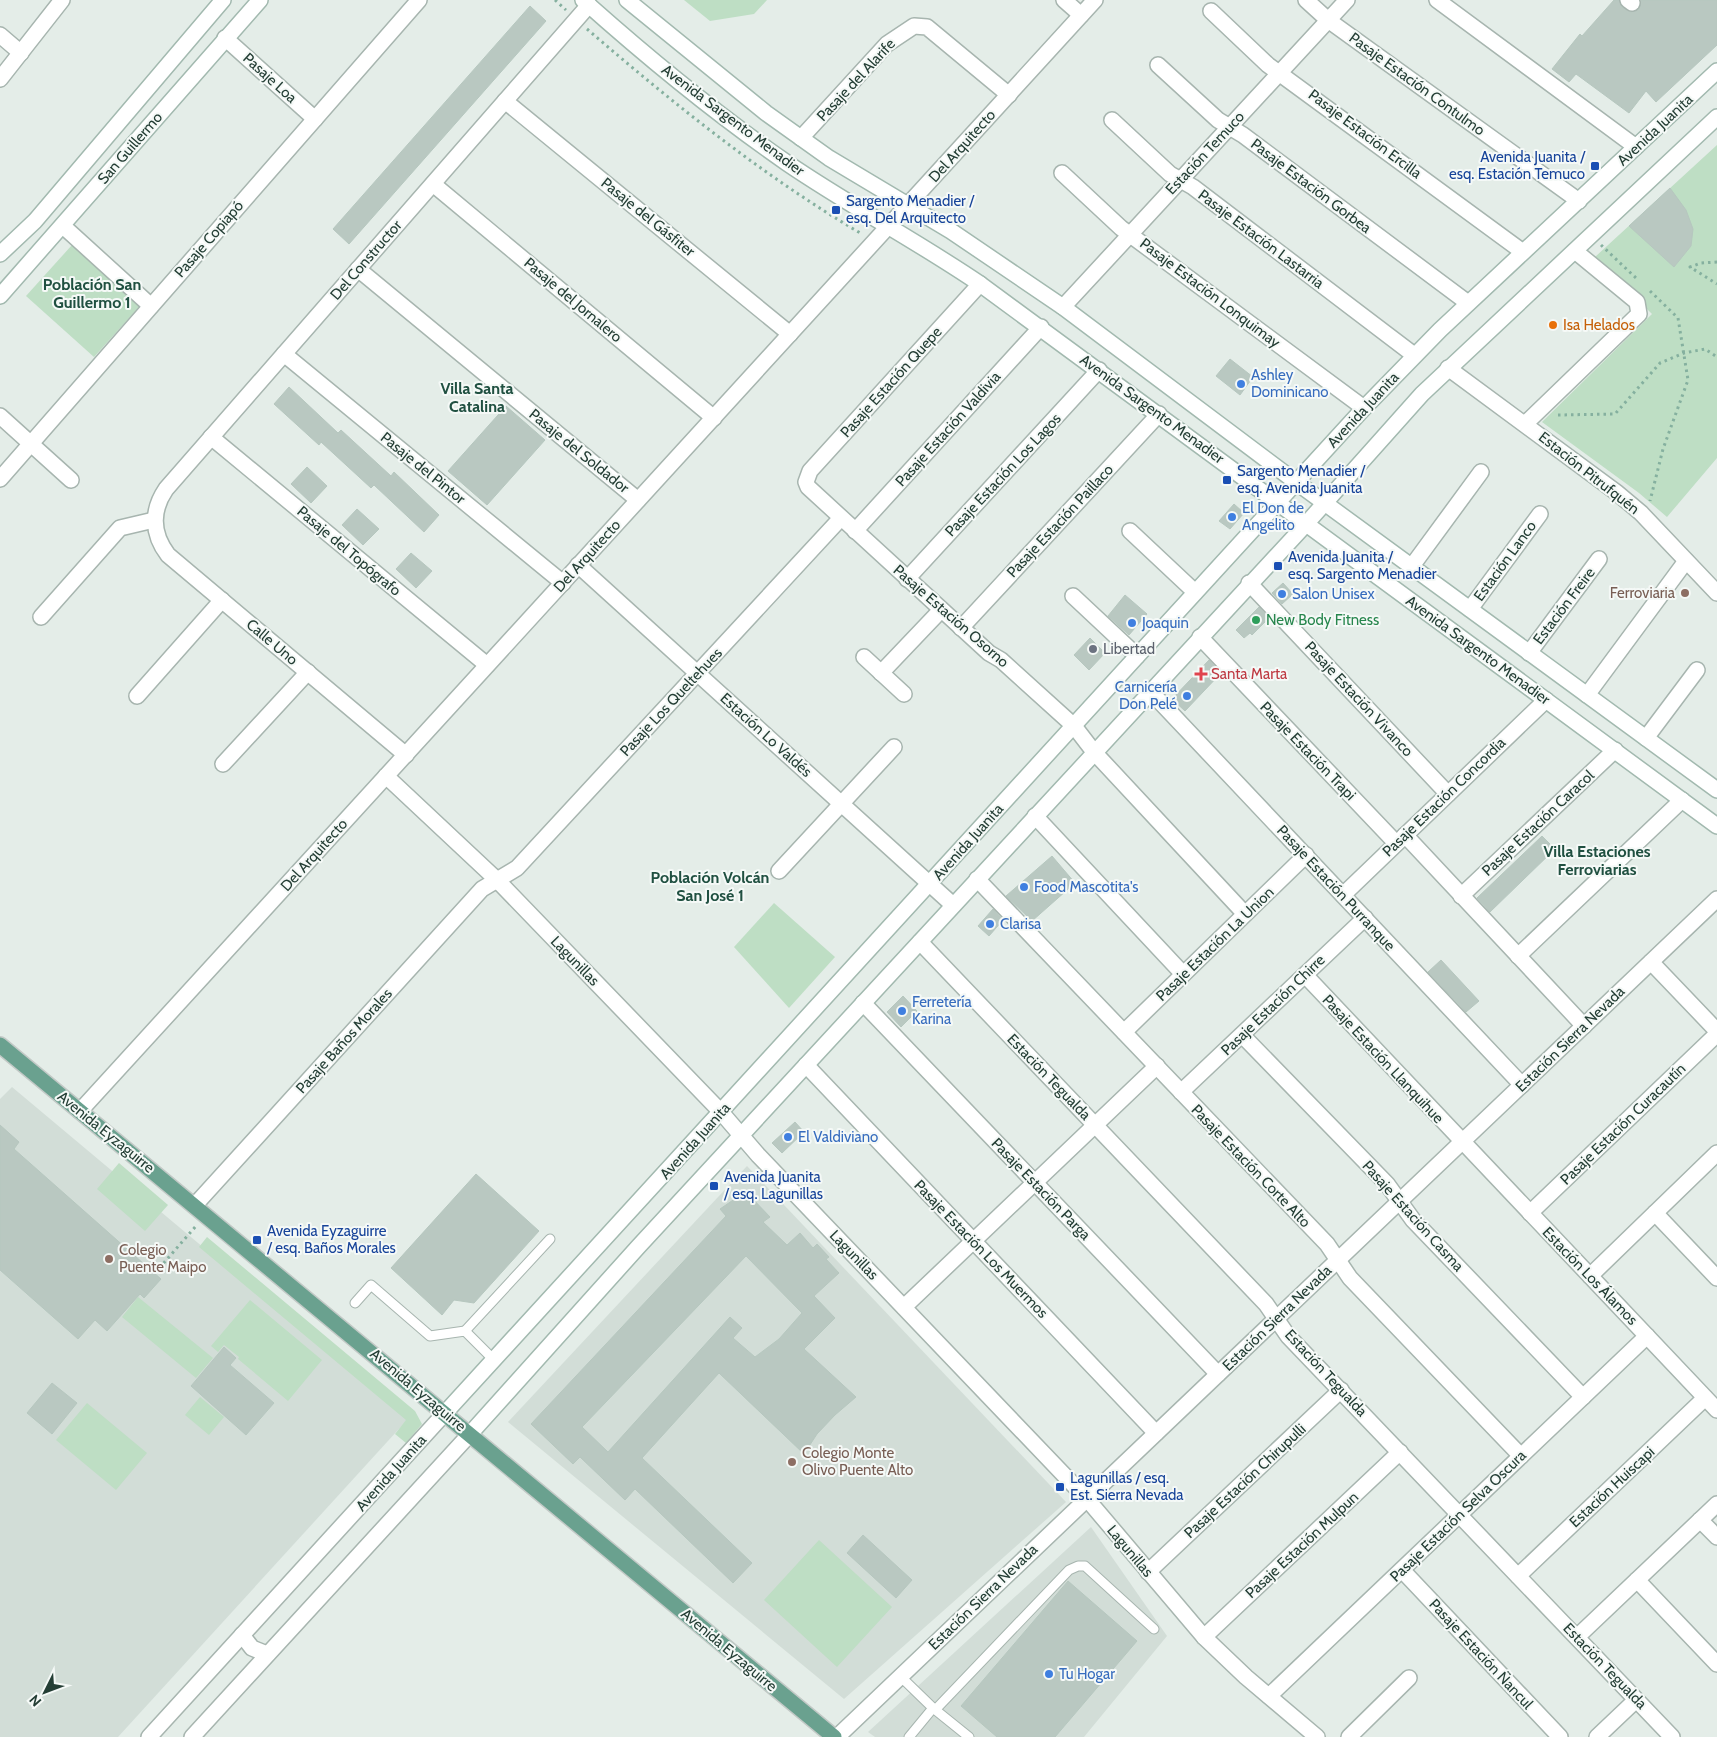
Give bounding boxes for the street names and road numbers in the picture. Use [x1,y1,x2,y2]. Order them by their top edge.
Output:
street label: Pasaje Estación Contulmo [1346,29,1488,139]
street label: Pasaje del Alarife [813,35,899,125]
street label: Pasaje Loa [239,49,301,107]
street label: Avenida Sargento Menadier [658,60,808,180]
street label: Pasaje Estación Ercilla [1305,86,1426,183]
street label: Avenida Juanita [1614,90,1697,170]
street label: Del Arquitecto [925,106,999,186]
street label: San Guillermo [94,108,166,188]
street label: Estación Temuco [1162,108,1248,198]
street label: Pasaje Estación Gorbea [1247,135,1375,238]
street label: Pasaje del Gásfiter [598,174,699,260]
street label: Pasaje Estación Lastarria [1195,186,1328,293]
street label: Pasaje Copiapó [171,197,247,281]
street label: Del Constructor [326,216,406,304]
street label: Pasaje Estación Lonquimay [1136,234,1284,352]
street label: Pasaje del Jornalero [520,254,626,346]
street label: Pasaje Estación Quepe [836,323,946,441]
street label: Avenida Sargento Menadier [1076,351,1228,468]
street label: Pasaje Estación Valdivia [892,367,1005,490]
street label: Avenida Juanita [1323,368,1403,451]
street label: Pasaje del Soldador [525,405,633,497]
street label: Pasaje Estación Los Lagos [941,410,1065,540]
street label: Pasaje del Pintor [377,428,469,508]
street label: Estación Pitrufquén [1535,428,1643,518]
street label: Pasaje Estación Paillaco [1003,461,1117,581]
street label: Pasaje del Topógrafo [293,502,405,600]
street label: Del Arquitecto [550,516,624,596]
street label: Estación Lanco [1470,517,1540,605]
street label: Pasaje Estación Osorno [890,561,1012,671]
street label: Estación Freire [1529,564,1599,648]
street label: Avenida Sargento Menadier [1402,592,1554,709]
street label: Calle Uno [243,615,301,669]
street label: Pasaje Estación Vivanco [1301,638,1417,760]
street label: Pasaje Los Queltehues [616,644,726,760]
street label: Estación Lo Valdés [716,689,816,781]
street label: Pasaje Estación Trapi [1256,698,1360,804]
street label: Pasaje Estación Concordia [1379,733,1510,860]
street label: Pasaje Estación Caracol [1478,766,1598,880]
street label: Avenida Juanita [929,799,1008,884]
street label: Del Arquitecto [277,815,351,895]
street label: Pasaje Estación Purranque [1273,821,1399,955]
street label: Pasaje Estación La Union [1152,883,1278,1005]
street label: Lagunillas [547,932,603,990]
street label: Pasaje Estación Chirre [1217,951,1329,1059]
street label: Estación Sierra Nevada [1512,982,1629,1096]
street label: Pasaje Baños Morales [292,985,396,1097]
street label: Pasaje Estación Llanquihue [1319,991,1448,1127]
street label: Estación Tegualda [1003,1030,1095,1124]
street label: Pasaje Estación Curacautín [1557,1059,1689,1189]
street label: Avenida Eyzaguirre [54,1087,158,1177]
street label: Avenida Juanita [656,1098,735,1183]
street label: Pasaje Estación Corte Alto [1188,1101,1314,1231]
street label: Pasaje Estación Parga [988,1134,1095,1244]
street label: Pasaje Estación Casma [1358,1157,1468,1276]
street label: Pasaje Estación Los Muermos [910,1176,1052,1322]
street label: Estación Los Álamos [1539,1223,1642,1329]
street label: Lagunillas [826,1226,882,1284]
street label: Estación Sierra Nevada [1219,1261,1336,1375]
street label: Estación Tegualda [1281,1326,1372,1421]
street label: Avenida Eyzaguirre [366,1345,470,1435]
street label: Pasaje Estación Chirupulli [1181,1420,1309,1542]
street label: Avenida Juanita [352,1430,431,1515]
street label: Estación Huiscapi [1566,1443,1658,1531]
street label: Pasaje Estación Selva Oscura [1386,1446,1530,1586]
street label: Pasaje Estación Mulpun [1242,1488,1362,1602]
street label: Lagunillas [1103,1521,1157,1581]
street label: Estación Sierra Nevada [925,1540,1042,1654]
street label: Pasaje Estación Ñancul [1425,1595,1537,1713]
street label: Avenida Eyzaguirre [677,1605,781,1695]
street label: Estación Tegualda [1559,1619,1651,1713]

